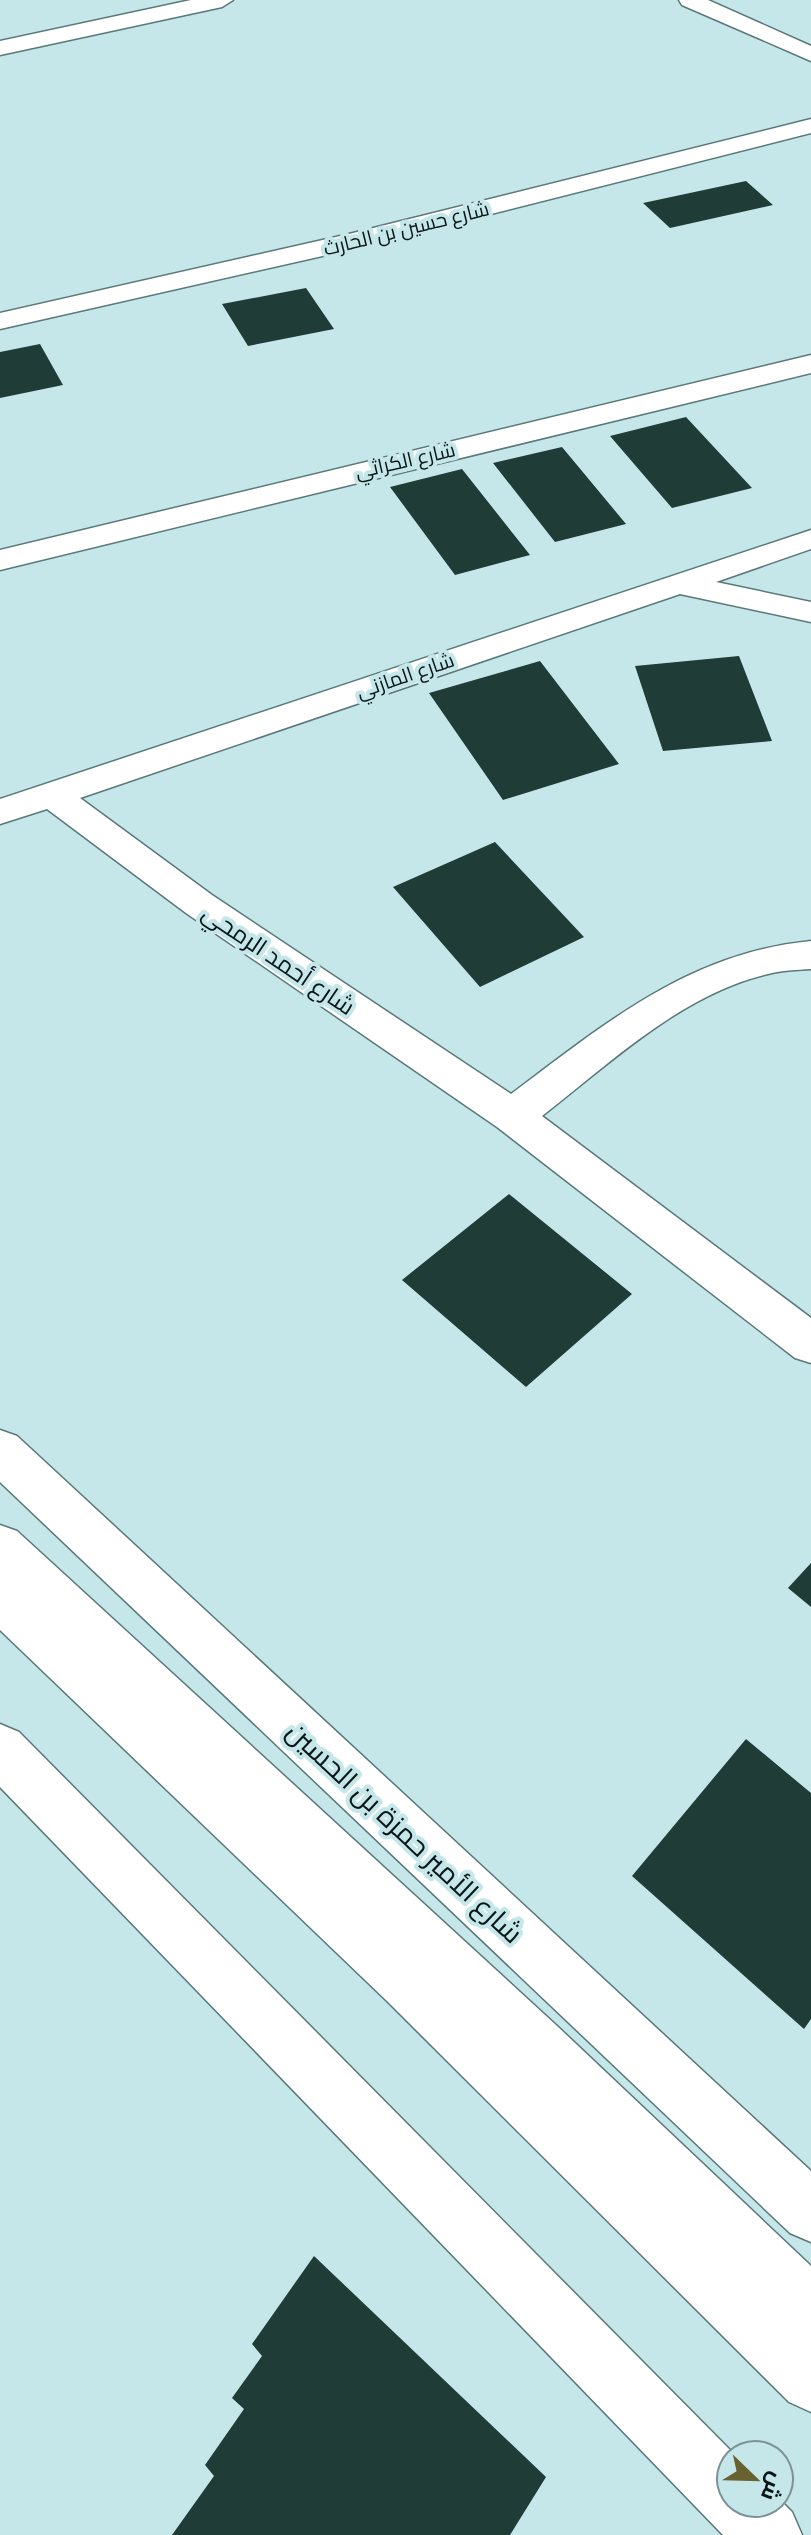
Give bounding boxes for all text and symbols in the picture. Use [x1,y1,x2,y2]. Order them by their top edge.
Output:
street label: شارع حسين بن الحارث [320,194,492,263]
street label: شارع الكراثي [352,435,458,488]
street label: شارع المازني [352,646,459,707]
street label: شارع أحمد الرمحي [194,896,362,1025]
street label: شارع الأمير حمزة بن الحسين [279,1712,531,1952]
north arrow [715,2439,795,2519]
text: ش [754,2468,793,2506]

